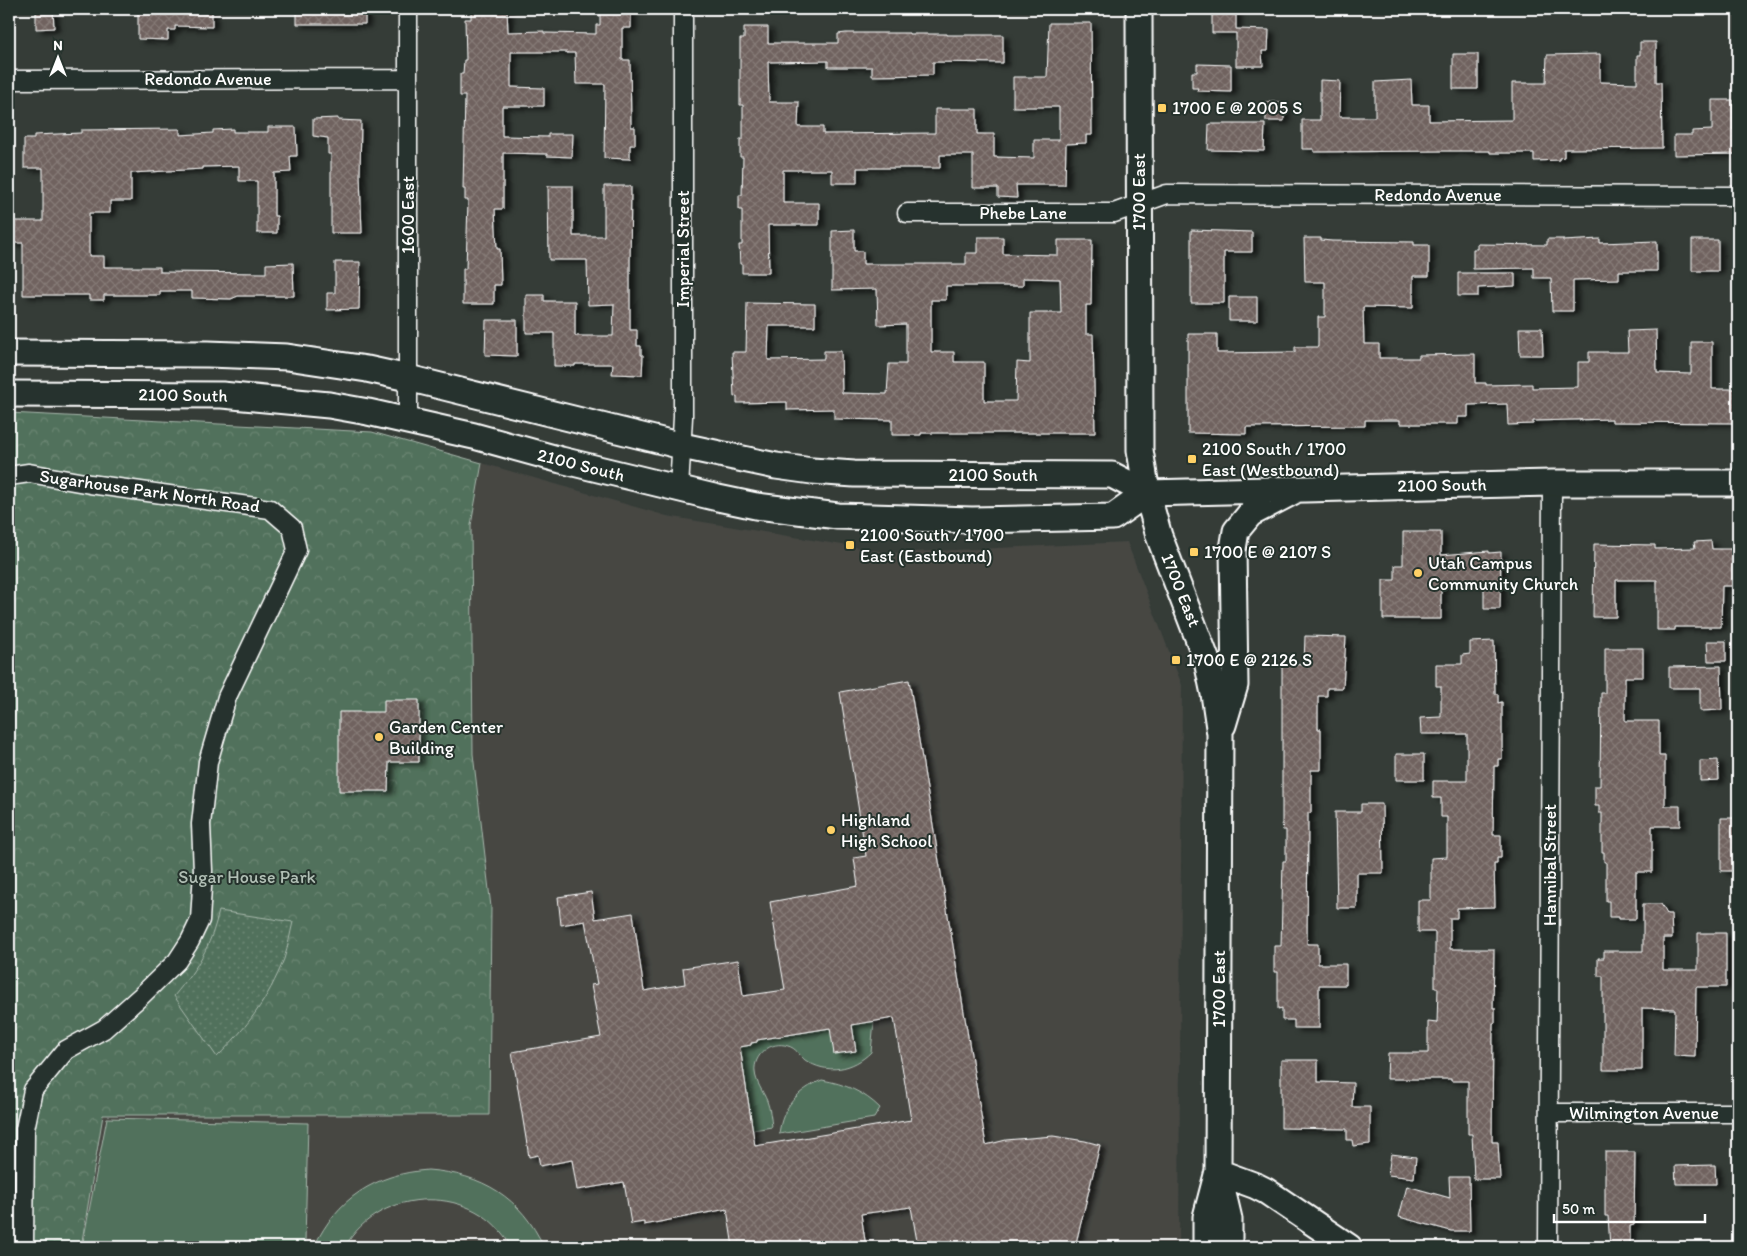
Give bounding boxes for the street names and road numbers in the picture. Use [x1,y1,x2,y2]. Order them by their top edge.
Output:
street label: Redondo Avenue [144,68,272,90]
street label: 1700 East [1128,153,1150,231]
street label: 1600 East [397,176,419,254]
street label: Redondo Avenue [1374,184,1502,206]
street label: Imperial Street [672,190,694,308]
street label: Phebe Lane [979,202,1067,224]
street label: 2100 South [138,383,228,407]
street label: 2100 South [535,444,627,486]
street label: 2100 South [948,464,1038,486]
street label: Sugarhouse Park North Road [38,465,262,517]
street label: 2100 South [1397,473,1487,497]
street label: 1700 East [1156,550,1206,630]
street label: Hannibal Street [1539,804,1561,926]
street label: 1700 East [1208,950,1230,1028]
street label: Wilmington Avenue [1569,1102,1719,1124]

